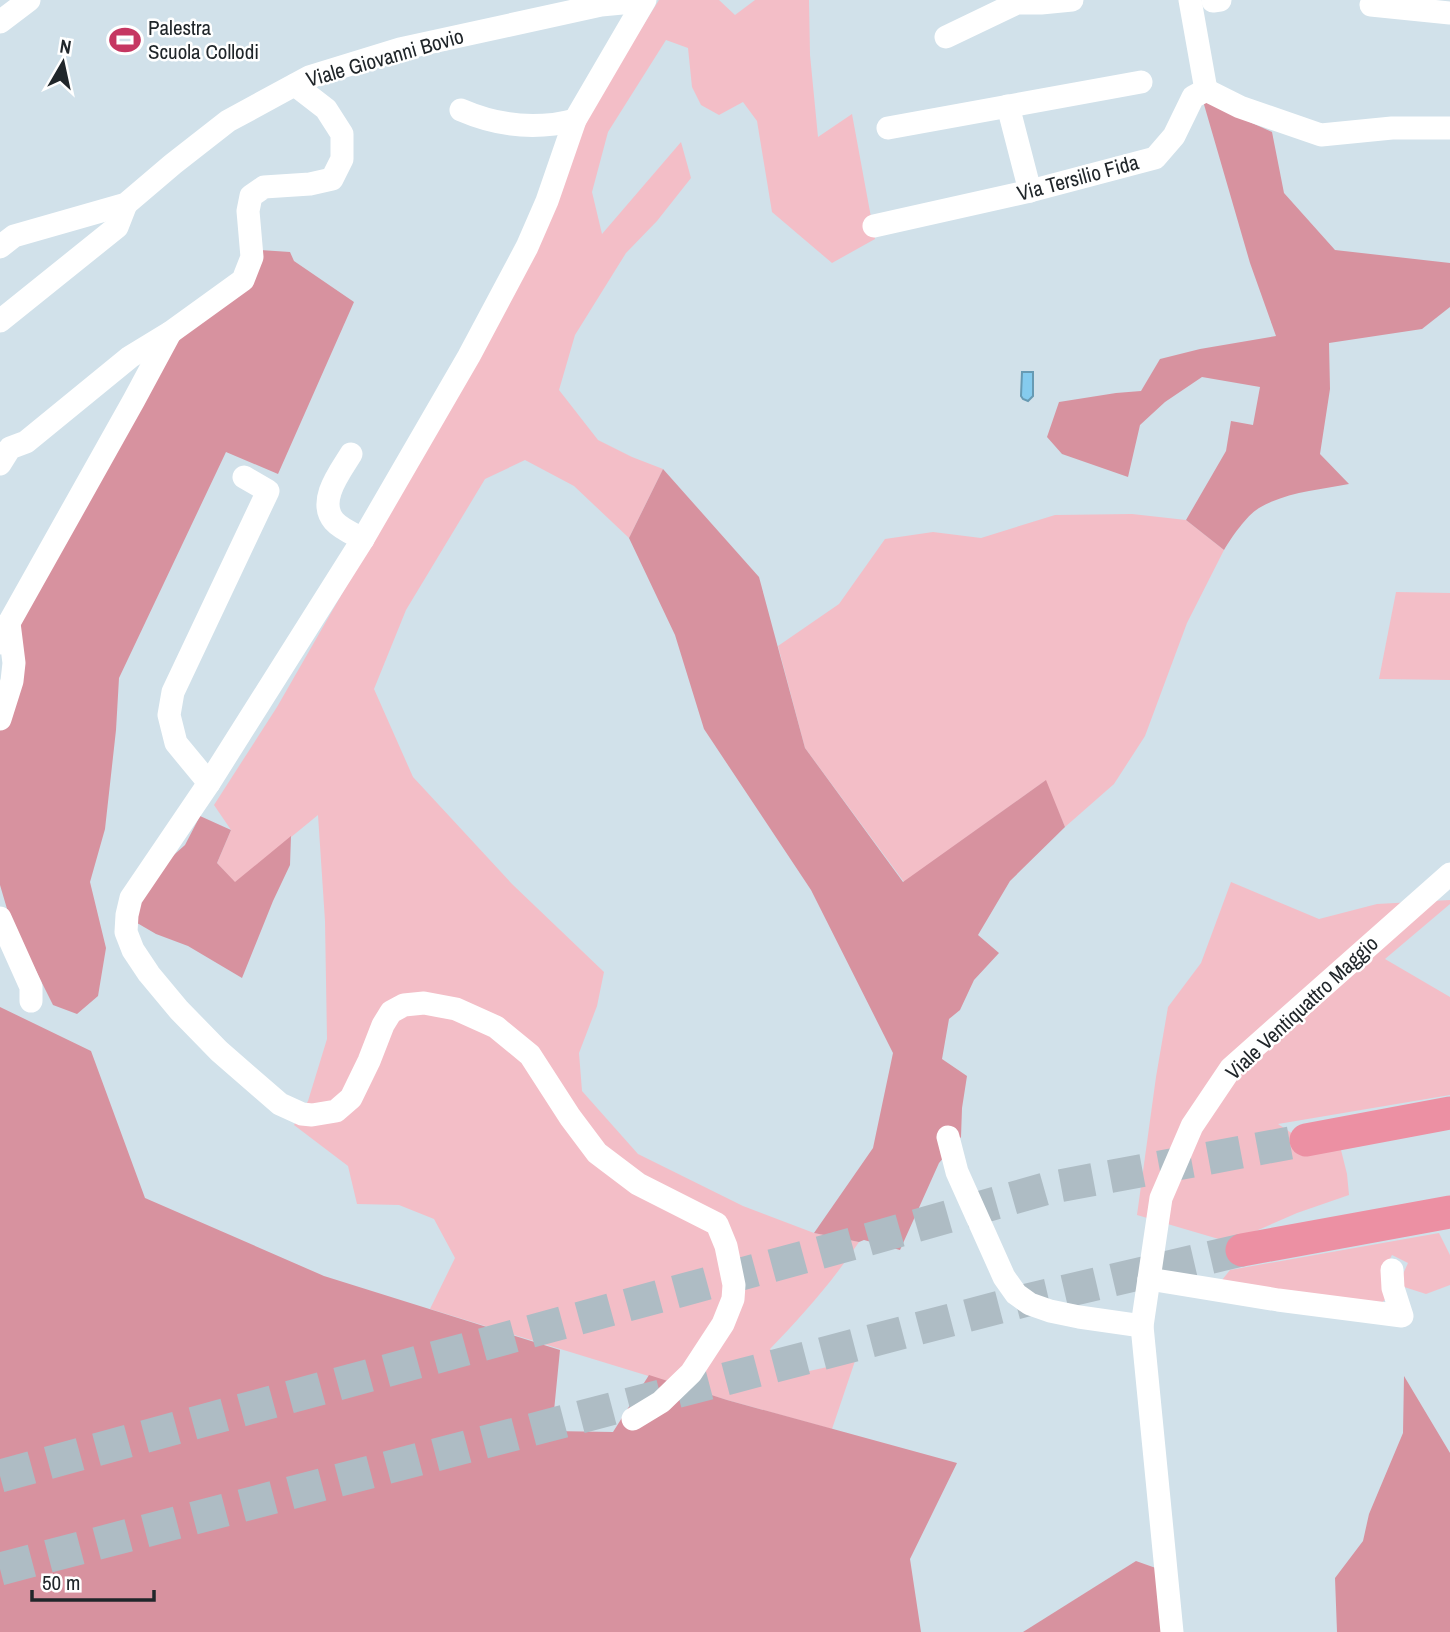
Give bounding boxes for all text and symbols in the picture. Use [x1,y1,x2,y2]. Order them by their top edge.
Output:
place label: Palestra Scuola Collodi [148,13,259,66]
street label: Viale Giovanni Bovio [303,21,467,94]
sports icon: Palestra Scuola Collodi [108,23,142,57]
north arrow [28,28,98,98]
text: N [58,32,73,60]
street label: Via Tersilio Fida [1014,147,1142,208]
street label: Viale Ventiquattro Maggio [1219,929,1384,1086]
scale bar [32,1558,154,1602]
text: 50 m [42,1568,80,1597]

